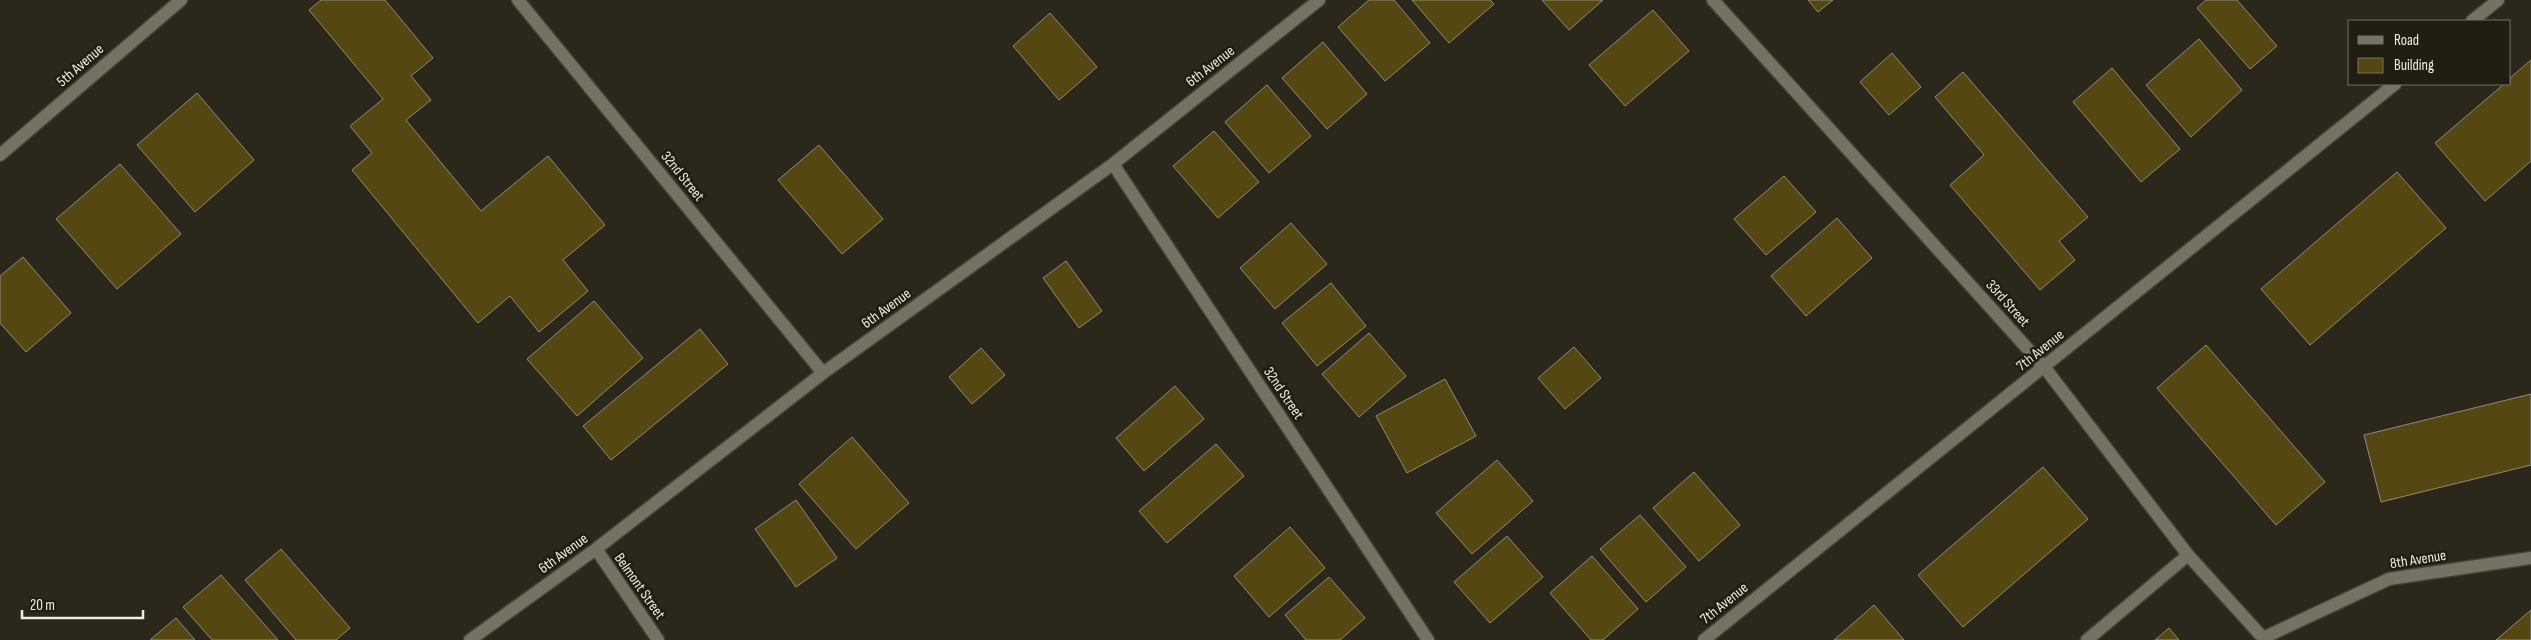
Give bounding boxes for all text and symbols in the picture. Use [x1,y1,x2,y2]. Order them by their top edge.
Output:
legend [2348,20,2511,85]
text: Road [2394,31,2419,50]
street label: 5th Avenue [53,40,108,91]
street label: 6th Avenue [1182,41,1238,91]
text: Building [2394,56,2434,75]
street label: 32nd Street [657,147,709,206]
street label: 33rd Street [1982,276,2034,331]
street label: 6th Avenue [858,284,915,333]
street label: 7th Avenue [2012,325,2068,375]
street label: 32nd Street [1259,363,1308,423]
street label: 6th Avenue [535,529,592,578]
street label: 8th Avenue [2389,546,2448,573]
street label: Belmont Street [610,550,670,623]
street label: 7th Avenue [1696,578,1752,628]
scale bar [22,588,144,620]
text: 20 m [30,596,55,615]

